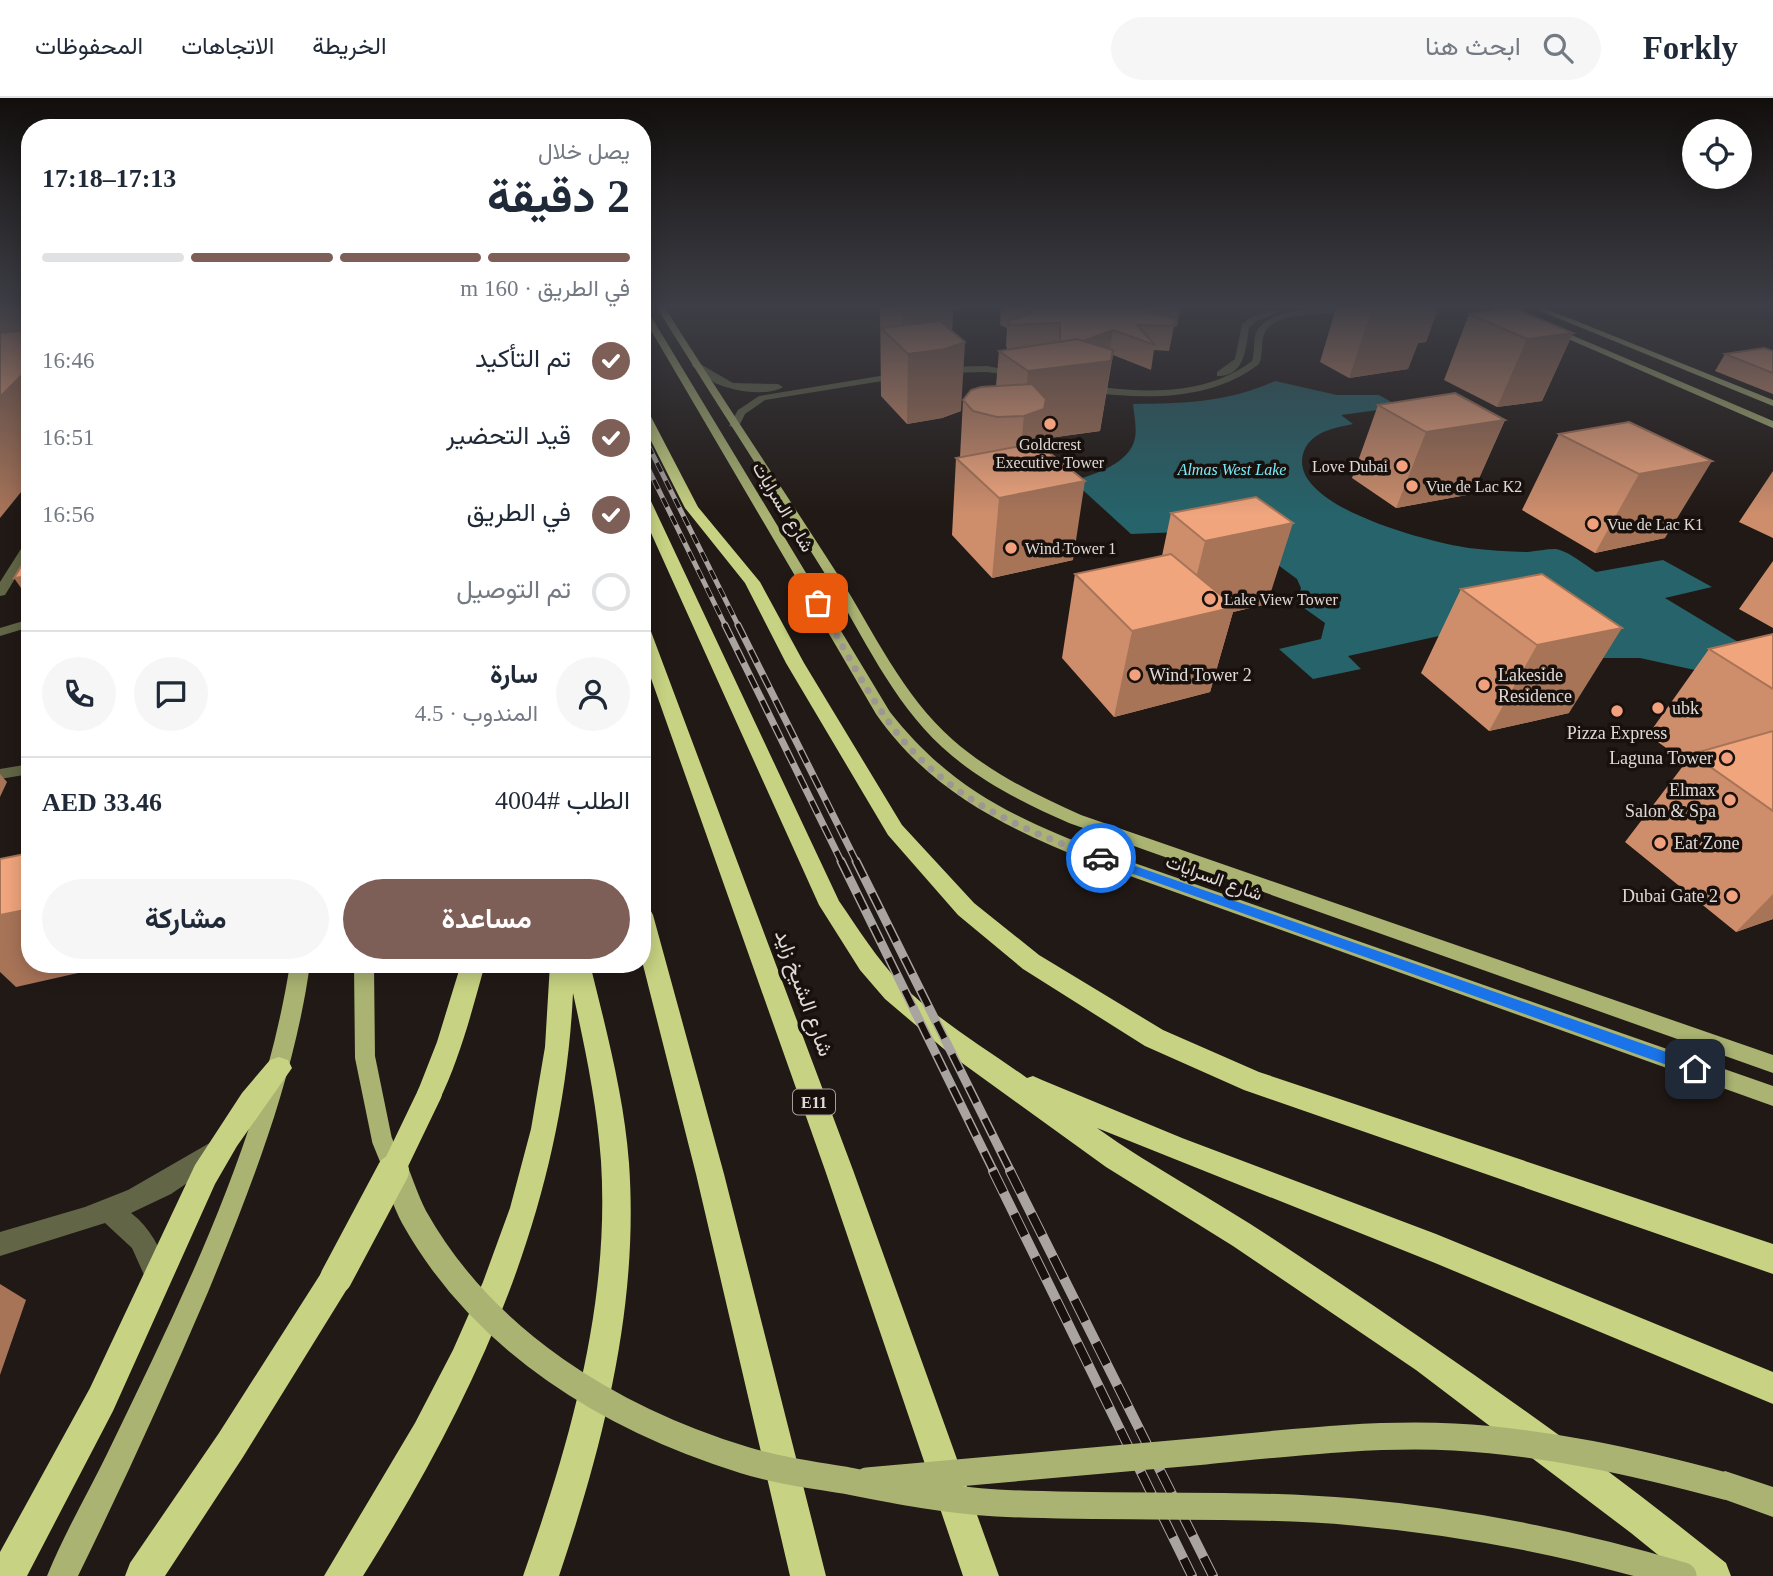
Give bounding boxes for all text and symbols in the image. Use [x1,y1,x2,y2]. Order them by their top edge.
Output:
search box [1111,17,1601,80]
icon: search [1539,29,1577,67]
text: Forkly [1643,30,1738,66]
text: ابحث هنا [1425,32,1521,61]
text: المحفوظات [35,33,143,59]
text: الاتجاهات [181,33,274,59]
text: الخريطة [312,33,387,59]
map controls [1682,119,1752,189]
button: locate [1682,119,1752,189]
text: يصل خلال [538,139,630,164]
text: 17:13–17:18 [42,164,176,193]
text: 2 دقيقة [487,171,630,222]
text: في الطريق · 160 m [460,276,630,301]
icon: check [592,342,630,380]
text: تم التأكيد [475,344,571,373]
text: 16:46 [42,348,94,373]
marker: Goldcrest Executive Tower [1042,416,1058,432]
icon: check [592,419,630,457]
text: قيد التحضير [446,421,571,450]
text: 16:51 [42,425,94,450]
place label: Goldcrest Executive Tower [996,436,1105,471]
street label: شارع السرايات [747,458,818,557]
place label: Love Dubai [1312,458,1389,475]
marker: Love Dubai [1394,458,1410,474]
water label: Almas West Lake [1177,461,1286,478]
marker: Vue de Lac K2 [1404,478,1420,494]
place label: Vue de Lac K2 [1426,478,1522,495]
icon: check [592,496,630,534]
text: في الطريق [466,498,571,527]
text: 16:56 [42,502,94,527]
marker: Vue de Lac K1 [1585,516,1601,532]
place label: Vue de Lac K1 [1607,516,1703,533]
marker: Wind Tower 1 [1003,540,1019,556]
place label: Wind Tower 1 [1025,540,1116,557]
pin [788,573,848,633]
text: تم التوصيل [456,575,571,604]
icon: bag [799,584,837,622]
marker: Lake View Tower [1202,591,1218,607]
place label: Lake View Tower [1224,591,1338,608]
button: phone [42,657,116,731]
button: chat [134,657,208,731]
button: person [556,657,630,731]
text: سارة [490,660,538,689]
place label: Wind Tower 2 [1149,665,1252,685]
place label: Lakeside Residence [1498,665,1572,706]
marker: Wind Tower 2 [1127,667,1143,683]
marker: Lakeside Residence [1476,677,1492,693]
place label: ubk [1672,698,1699,718]
marker: ubk [1650,700,1666,716]
text: المندوب · 4.5 [415,701,538,726]
marker: Pizza Express [1609,703,1625,719]
place label: Pizza Express [1567,723,1667,743]
place label: Laguna Tower [1609,748,1713,768]
marker: Laguna Tower [1719,750,1735,766]
place label: Elmax Salon & Spa [1625,780,1716,821]
text: الطلب #4004 [495,786,630,815]
text: AED 33.46 [42,788,162,817]
marker: Elmax Salon & Spa [1722,792,1738,808]
courier [1066,823,1136,893]
place label: Eat Zone [1674,833,1739,853]
marker: Eat Zone [1652,835,1668,851]
icon: car [1082,839,1120,877]
street label: شارع السرايات [1162,851,1265,907]
button: مشاركة [42,879,329,959]
button: مساعدة [343,879,630,959]
place label: Dubai Gate 2 [1622,886,1718,906]
marker: Dubai Gate 2 [1724,888,1740,904]
street label: شارع الشيخ زايد [768,926,838,1060]
pin [1665,1039,1725,1099]
icon: home [1676,1050,1714,1088]
road number: E11 [793,1090,835,1114]

